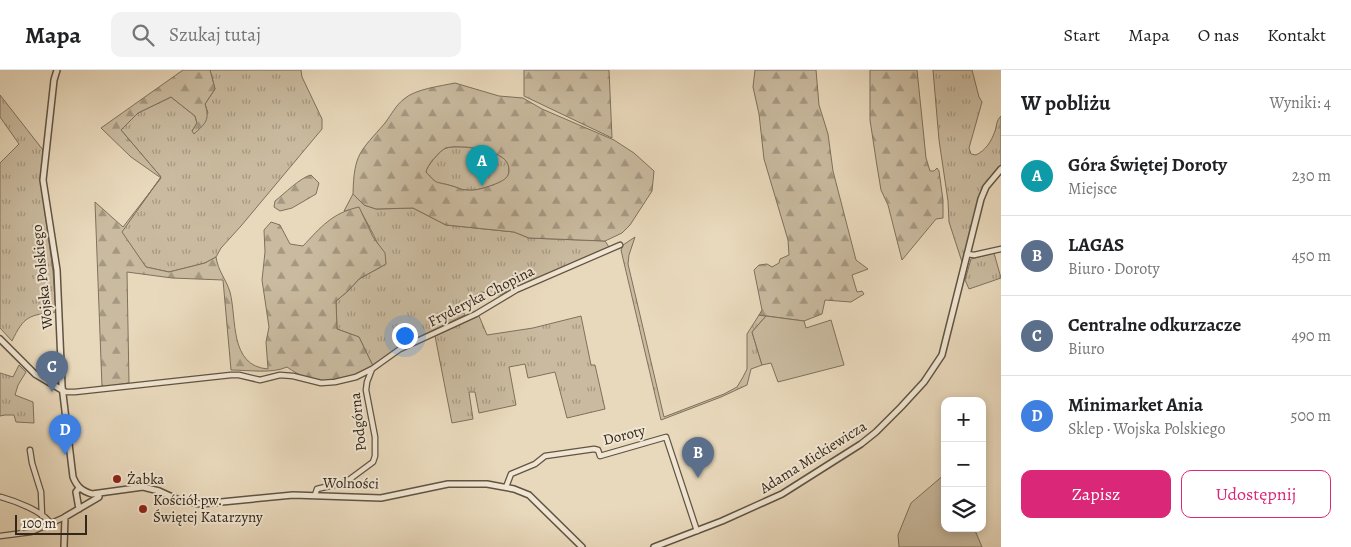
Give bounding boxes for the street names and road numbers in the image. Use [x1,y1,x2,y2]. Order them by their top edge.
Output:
street label: Wojska Polskiego [27,224,58,331]
street label: Fryderyka Chopina [425,261,537,331]
street label: Podgórna [345,392,371,452]
street label: Adama Mickiewicza [755,416,870,499]
street label: Doroty [601,420,647,450]
street label: Wolności [322,472,379,493]

